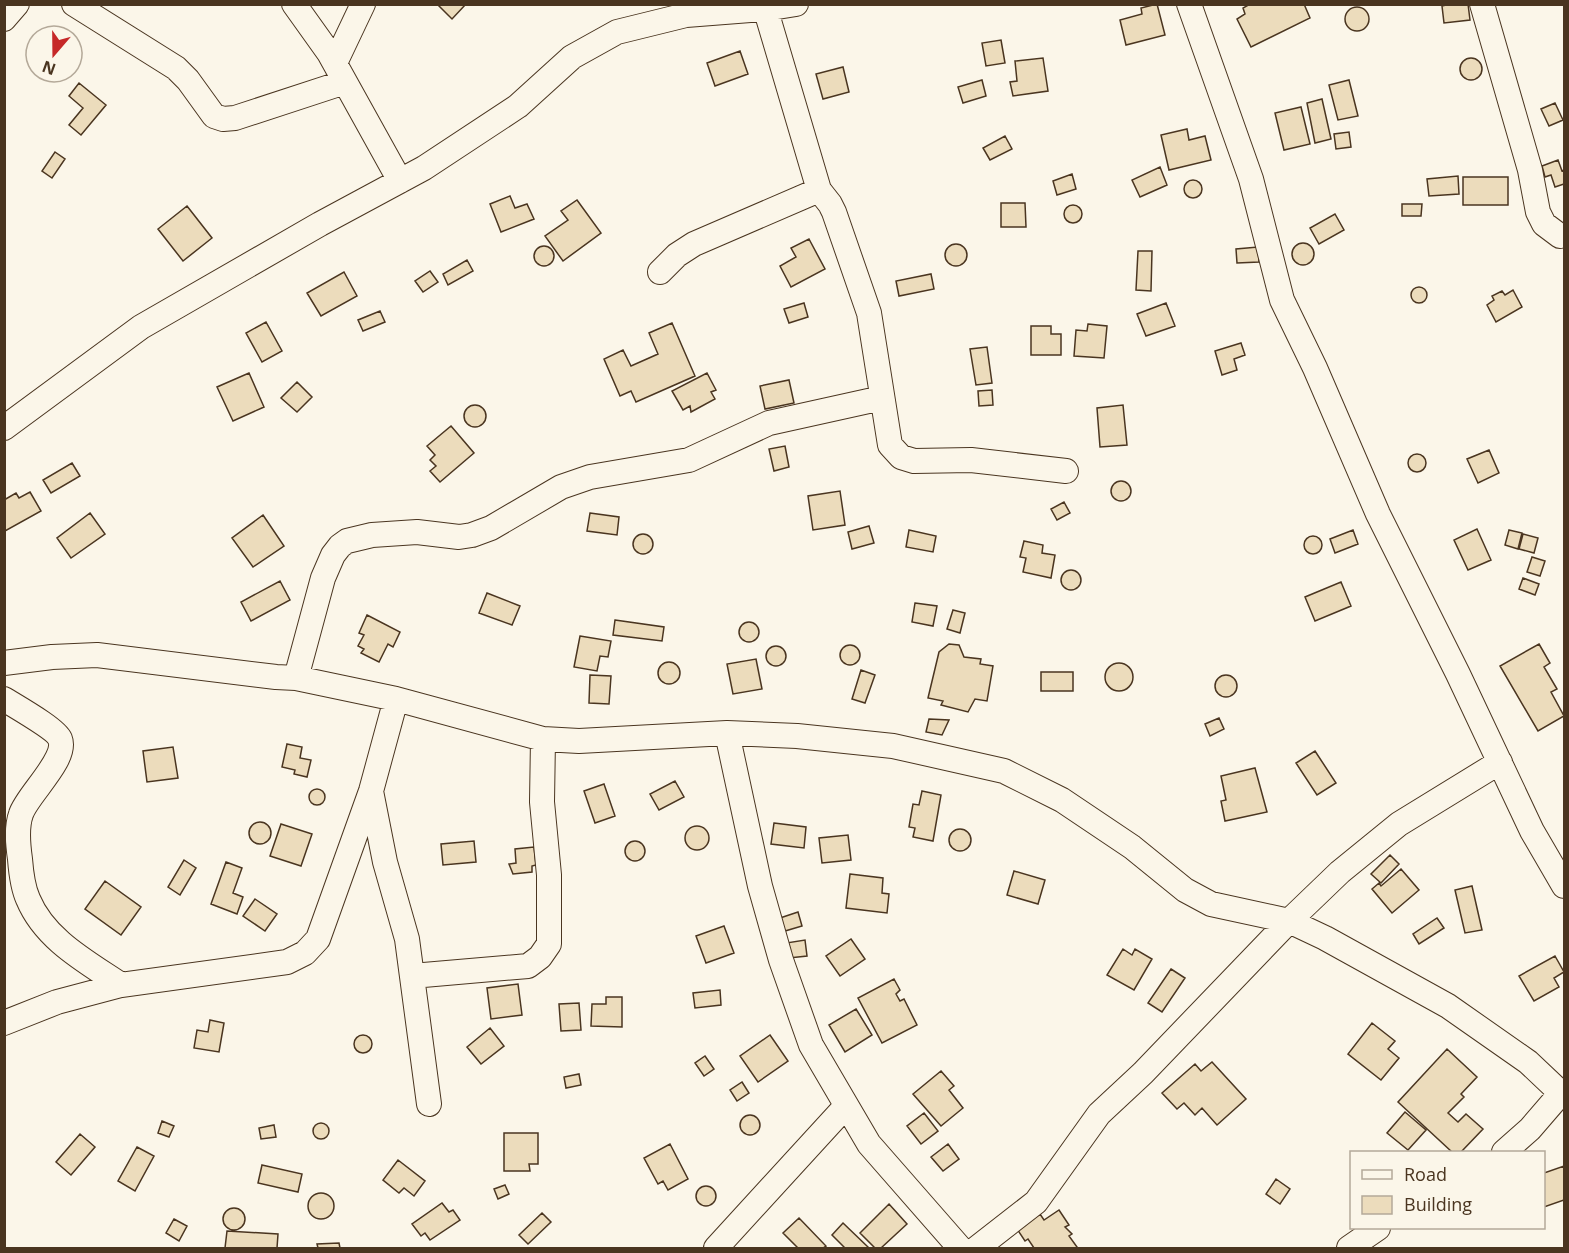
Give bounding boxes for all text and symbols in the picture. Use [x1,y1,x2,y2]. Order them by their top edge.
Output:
north arrow [24,24,84,84]
text: N [39,56,59,81]
legend [1350,1151,1545,1229]
text: Road [1404,1162,1447,1186]
text: Building [1404,1192,1472,1216]

